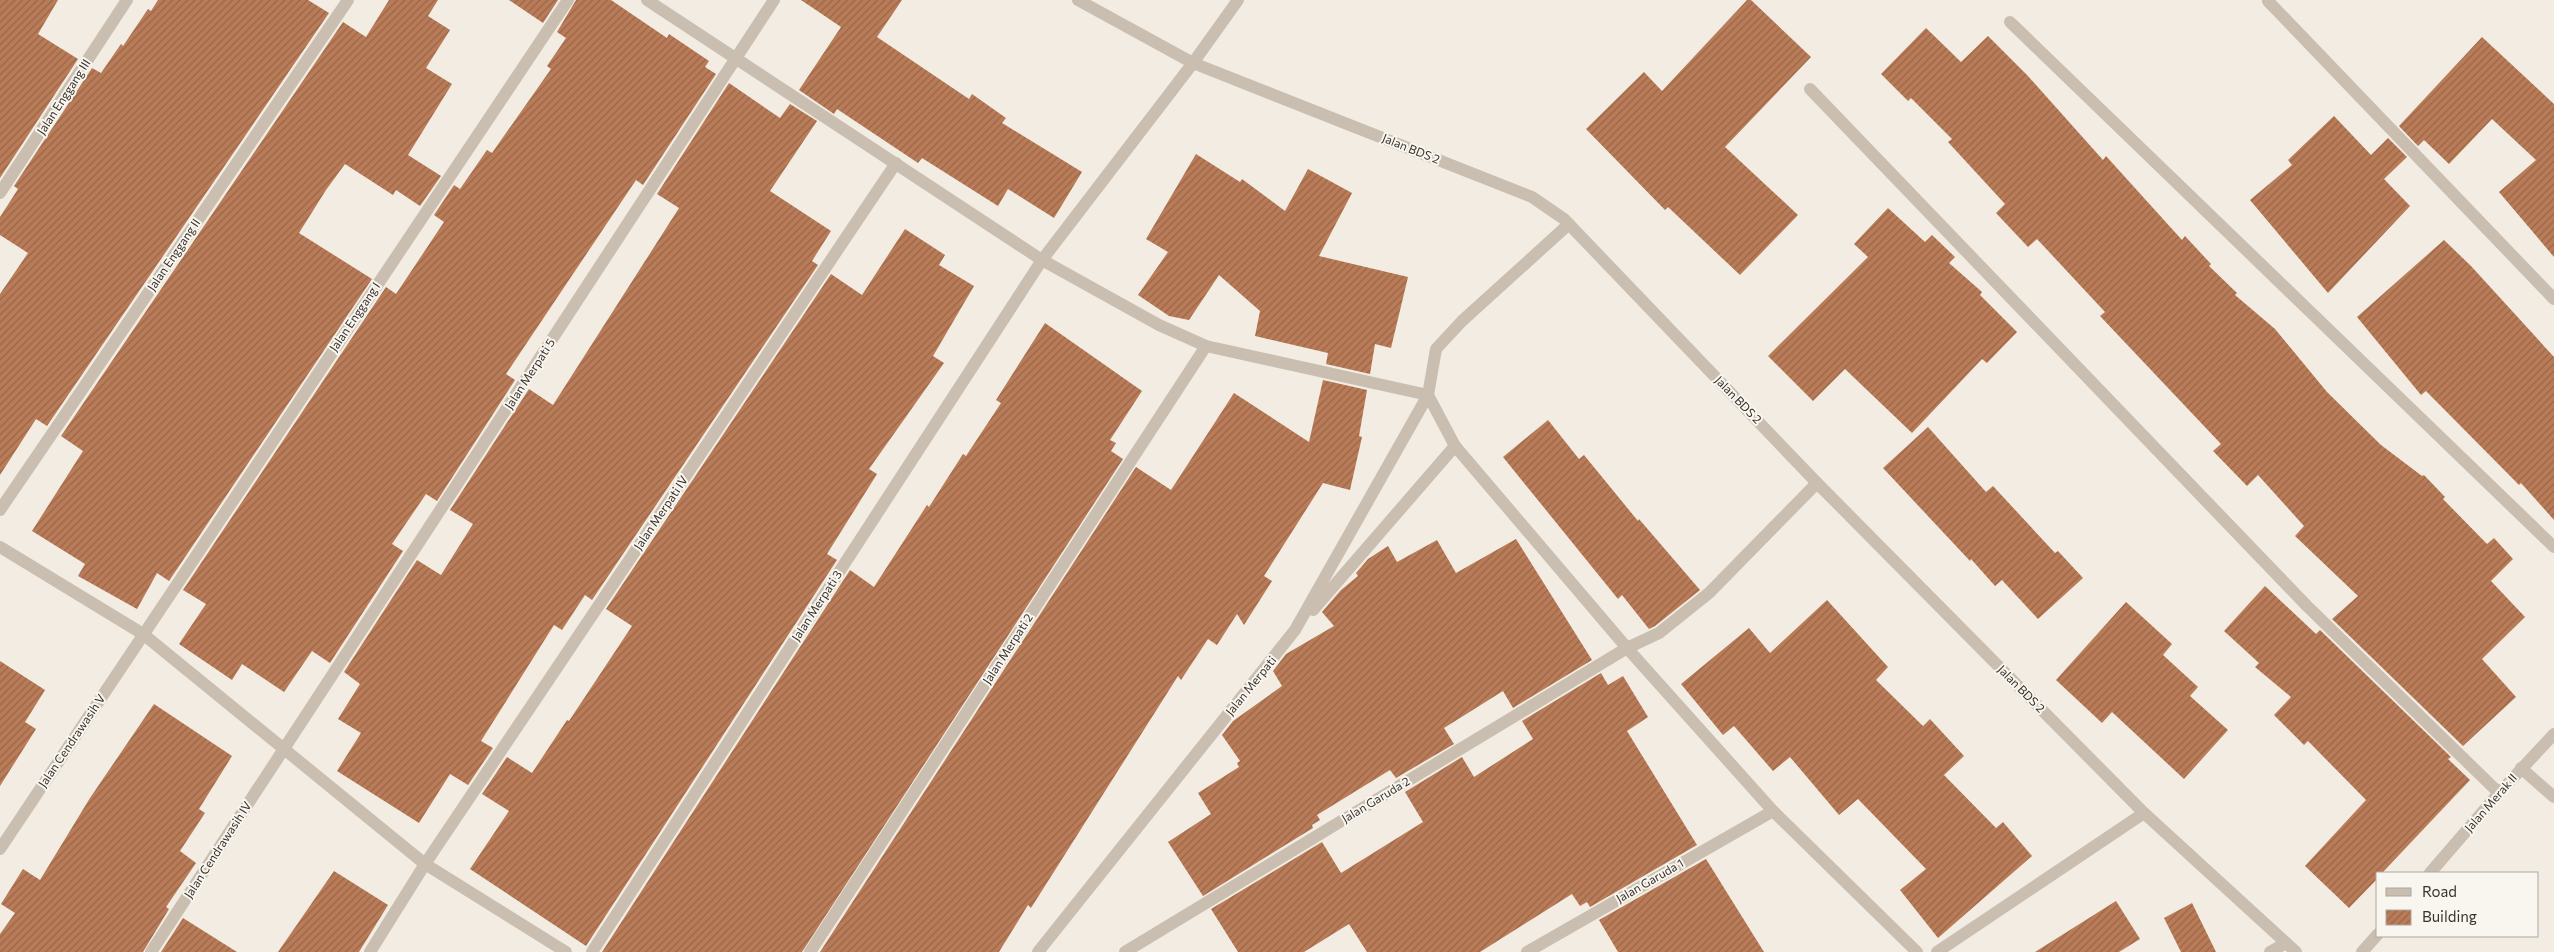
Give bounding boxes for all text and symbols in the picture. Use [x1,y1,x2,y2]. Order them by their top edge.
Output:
street label: Jalan Enggang III [34,56,94,137]
street label: Jalan BDS 2 [1380,130,1443,167]
street label: Jalan Enggang II [144,216,203,294]
street label: Jalan Enggang I [326,279,383,354]
street label: Jalan Merpati 5 [501,335,558,412]
street label: Jalan BDS 2 [1712,373,1765,427]
street label: Jalan Merpati IV [630,473,691,553]
street label: Jalan Merpati 3 [788,567,845,644]
street label: Jalan Merpati 2 [979,610,1036,687]
street label: Jalan Merpati [1222,653,1279,718]
street label: Jalan BDS 2 [1995,662,2048,716]
street label: Jalan Cendrawasih V [35,691,108,790]
street label: Jalan Merak II [2461,770,2520,835]
street label: Jalan Garuda 2 [1339,773,1413,826]
street label: Jalan Cendrawasih IV [181,798,255,901]
street label: Jalan Garuda 1 [1613,855,1686,906]
legend [2376,872,2539,937]
text: Road [2422,882,2457,900]
text: Building [2422,907,2477,925]

